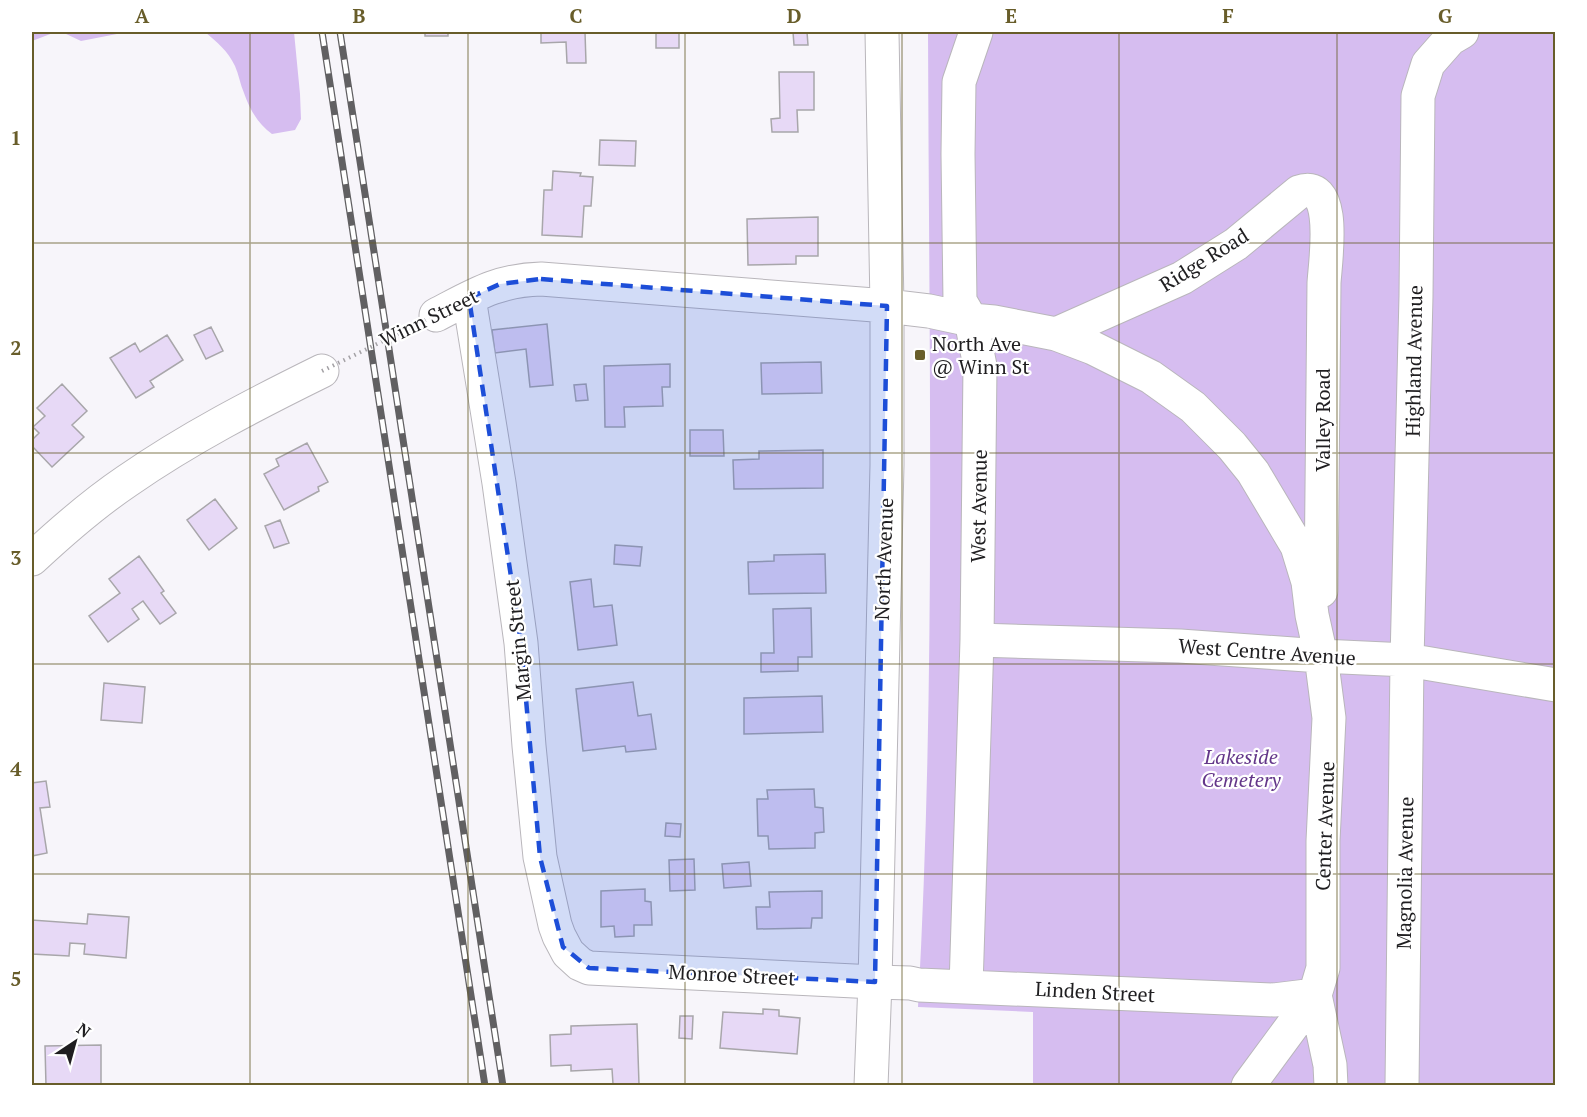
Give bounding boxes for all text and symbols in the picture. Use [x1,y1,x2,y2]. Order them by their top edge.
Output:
text: A [135,2,150,29]
text: B [353,2,366,29]
text: C [569,2,583,29]
text: D [787,2,801,29]
text: E [1005,2,1017,29]
text: F [1222,2,1234,29]
text: G [1438,2,1452,29]
text: 1 [10,124,22,151]
street label: Ridge Road [1154,222,1253,297]
street label: Winn Street [375,282,483,353]
street label: Highland Avenue [1399,285,1428,437]
place label: North Ave @ Winn St [932,330,1030,380]
text: 2 [10,334,22,361]
marker: North Ave @ Winn St [913,348,927,362]
street label: Valley Road [1309,368,1336,472]
street label: West Avenue [964,449,993,563]
street label: North Avenue [868,497,899,621]
text: 3 [10,544,22,571]
street label: Margin Street [498,578,537,702]
street label: West Centre Avenue [1177,632,1357,671]
park label: Lakeside Cemetery [1201,743,1281,793]
text: 4 [10,755,22,782]
street label: Center Avenue [1309,761,1340,891]
street label: Magnolia Avenue [1390,796,1419,950]
street label: Monroe Street [668,958,797,991]
text: 5 [10,965,22,992]
street label: Linden Street [1034,975,1156,1008]
north arrow [45,1012,105,1072]
text: N [72,1017,95,1042]

